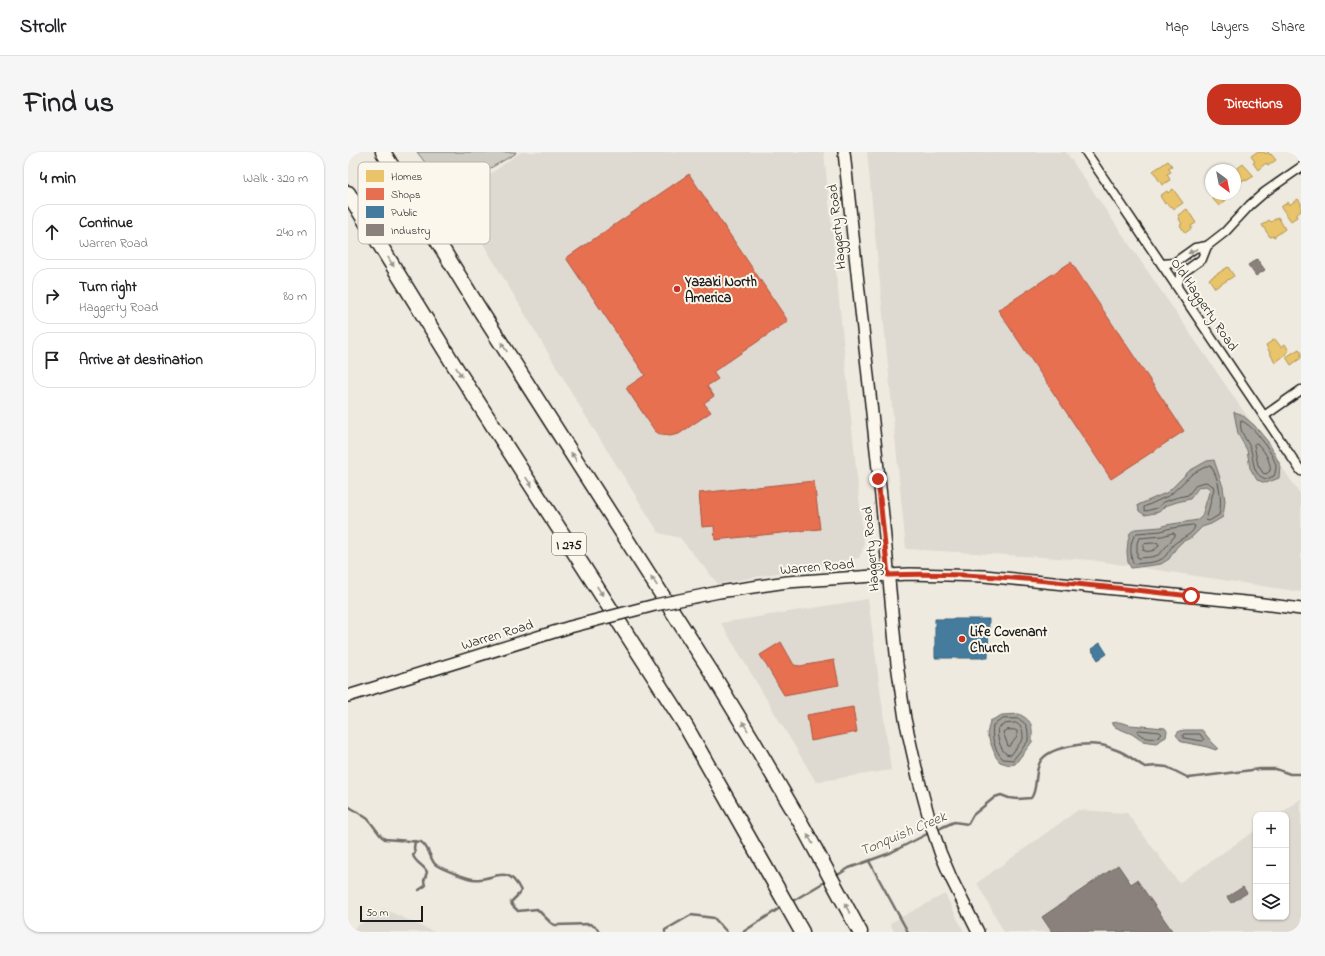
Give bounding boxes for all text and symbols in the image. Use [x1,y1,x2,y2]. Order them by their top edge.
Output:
text: Strollr [20,14,66,41]
text: Map [1165,17,1189,38]
text: Layers [1211,17,1249,38]
text: Share [1271,17,1305,38]
text: Find us [24,84,114,125]
button: Directions [1207,84,1301,125]
legend [358,162,490,244]
north arrow [1205,164,1241,200]
text: 4 min [40,166,76,191]
text: Walk · 320 m [243,169,308,188]
text: Homes [391,169,423,185]
street label: Haggerty Road [823,183,853,270]
text: Shops [391,187,421,203]
text: Public [391,205,417,221]
text: Continue [79,212,133,234]
icon: ahead [41,221,63,243]
text: 240 m [276,223,307,242]
text: Industry [391,223,430,240]
text: Warren Road [79,234,148,253]
one-way arrow [1187,248,1199,254]
street label: Old Haggerty Road [1164,254,1243,356]
one-way arrow [387,256,394,268]
place label: Yazaki North America [684,272,757,309]
text: Turn right [79,276,137,298]
marker: Yazaki North America [672,284,682,294]
icon: right [41,285,63,307]
text: 80 m [283,287,307,306]
text: Haggerty Road [79,298,158,317]
one-way arrow [500,342,508,353]
icon: arrive [41,349,63,371]
text: Arrive at destination [79,349,203,371]
one-way arrow [455,367,463,377]
one-way arrow [570,452,578,462]
route end [869,470,887,488]
one-way arrow [525,477,533,487]
street label: Haggerty Road [857,505,887,592]
road number: I 275 [552,533,586,555]
street label: Warren Road [779,554,855,581]
one-way arrow [650,575,657,586]
one-way arrow [596,585,603,597]
route start [1182,587,1200,605]
street label: Warren Road [459,615,536,656]
place label: Life Covenant Church [970,622,1047,659]
marker: Life Covenant Church [957,634,967,644]
one-way arrow [741,720,748,732]
water label: Tonquish Creek [857,805,951,862]
map controls [1253,812,1289,920]
button: + [1253,812,1289,848]
one-way arrow [806,833,813,845]
button: − [1253,848,1289,884]
button: layers [1253,884,1289,920]
one-way arrow [843,902,850,913]
scale bar [360,904,423,923]
text: 50 m [366,905,388,921]

